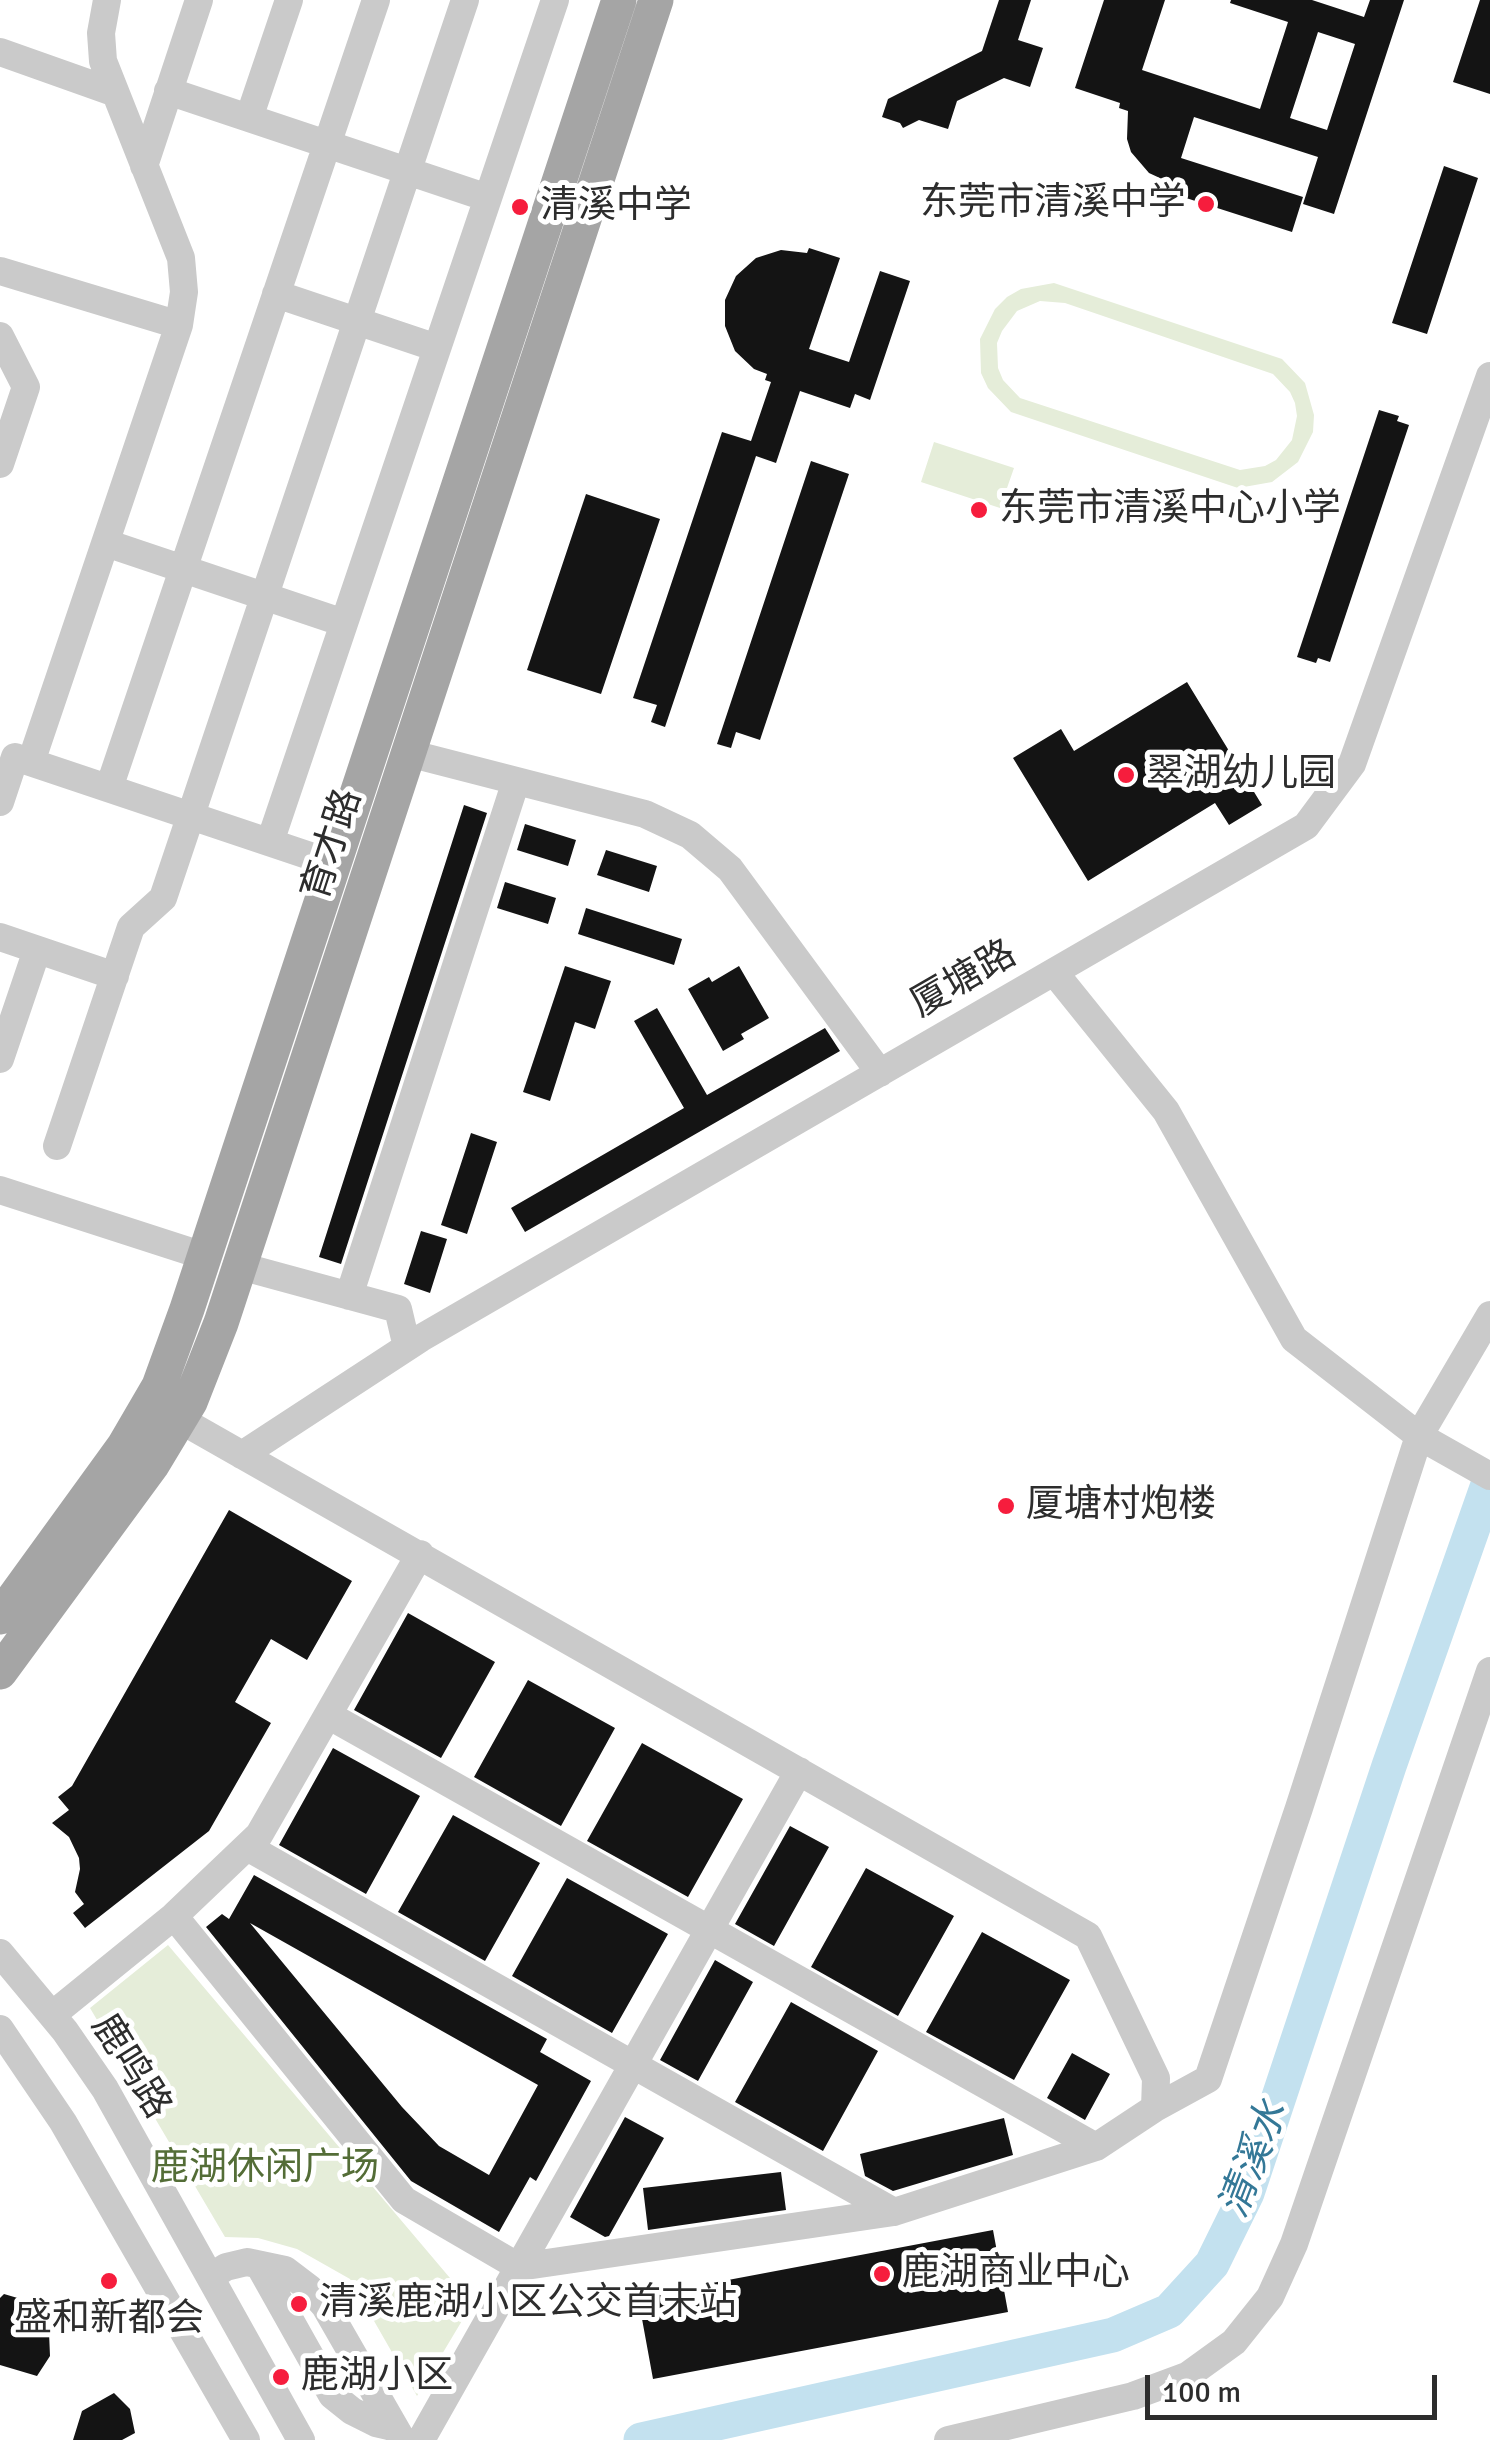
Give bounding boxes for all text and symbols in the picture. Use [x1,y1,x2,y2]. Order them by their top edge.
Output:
place label: 东莞市清溪中学 [920,181,1186,227]
place label: 清溪中学 [540,184,692,230]
marker: 东莞市清溪中学 [1195,193,1217,215]
marker: 清溪中学 [509,196,531,218]
place label: 东莞市清溪中心小学 [999,487,1341,533]
marker: 东莞市清溪中心小学 [968,499,990,521]
place label: 翠湖幼儿园 [1146,752,1336,798]
marker: 翠湖幼儿园 [1115,764,1137,786]
street label: 育才路 [294,784,372,906]
street label: 厦塘路 [903,932,1025,1028]
place label: 厦塘村炮楼 [1026,1483,1216,1529]
marker: 厦塘村炮楼 [995,1495,1017,1517]
street label: 鹿鸣路 [80,2007,180,2127]
water label: 清溪水 [1211,2095,1299,2225]
park label: 鹿湖休闲广场 [151,2146,379,2192]
place label: 鹿湖商业中心 [902,2251,1130,2297]
marker: 鹿湖商业中心 [871,2263,893,2285]
marker: 盛和新都会 [98,2270,120,2292]
place label: 清溪鹿湖小区公交首末站 [319,2281,737,2327]
marker: 清溪鹿湖小区公交首末站 [288,2293,310,2315]
place label: 盛和新都会 [14,2297,204,2343]
place label: 鹿湖小区 [301,2354,453,2400]
scale bar [1150,2355,1442,2417]
marker: 鹿湖小区 [270,2366,292,2388]
text: 100 m [1162,2374,1241,2411]

